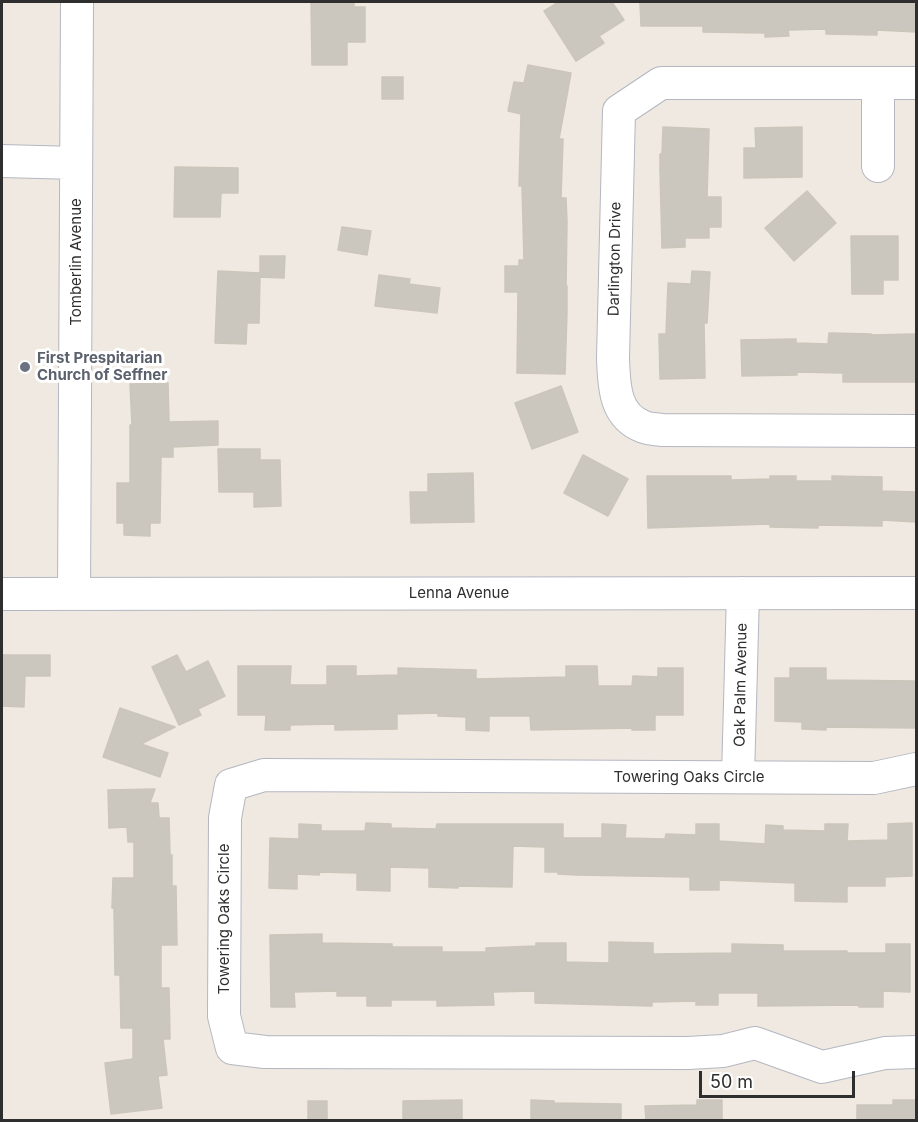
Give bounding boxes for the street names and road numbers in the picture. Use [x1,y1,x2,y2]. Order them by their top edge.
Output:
street label: Tomberlin Avenue [67,198,85,326]
street label: Darlington Drive [605,202,625,316]
street label: Lenna Avenue [409,584,509,602]
street label: Oak Palm Avenue [731,623,751,747]
street label: Towering Oaks Circle [614,768,764,786]
street label: Towering Oaks Circle [215,844,233,994]

